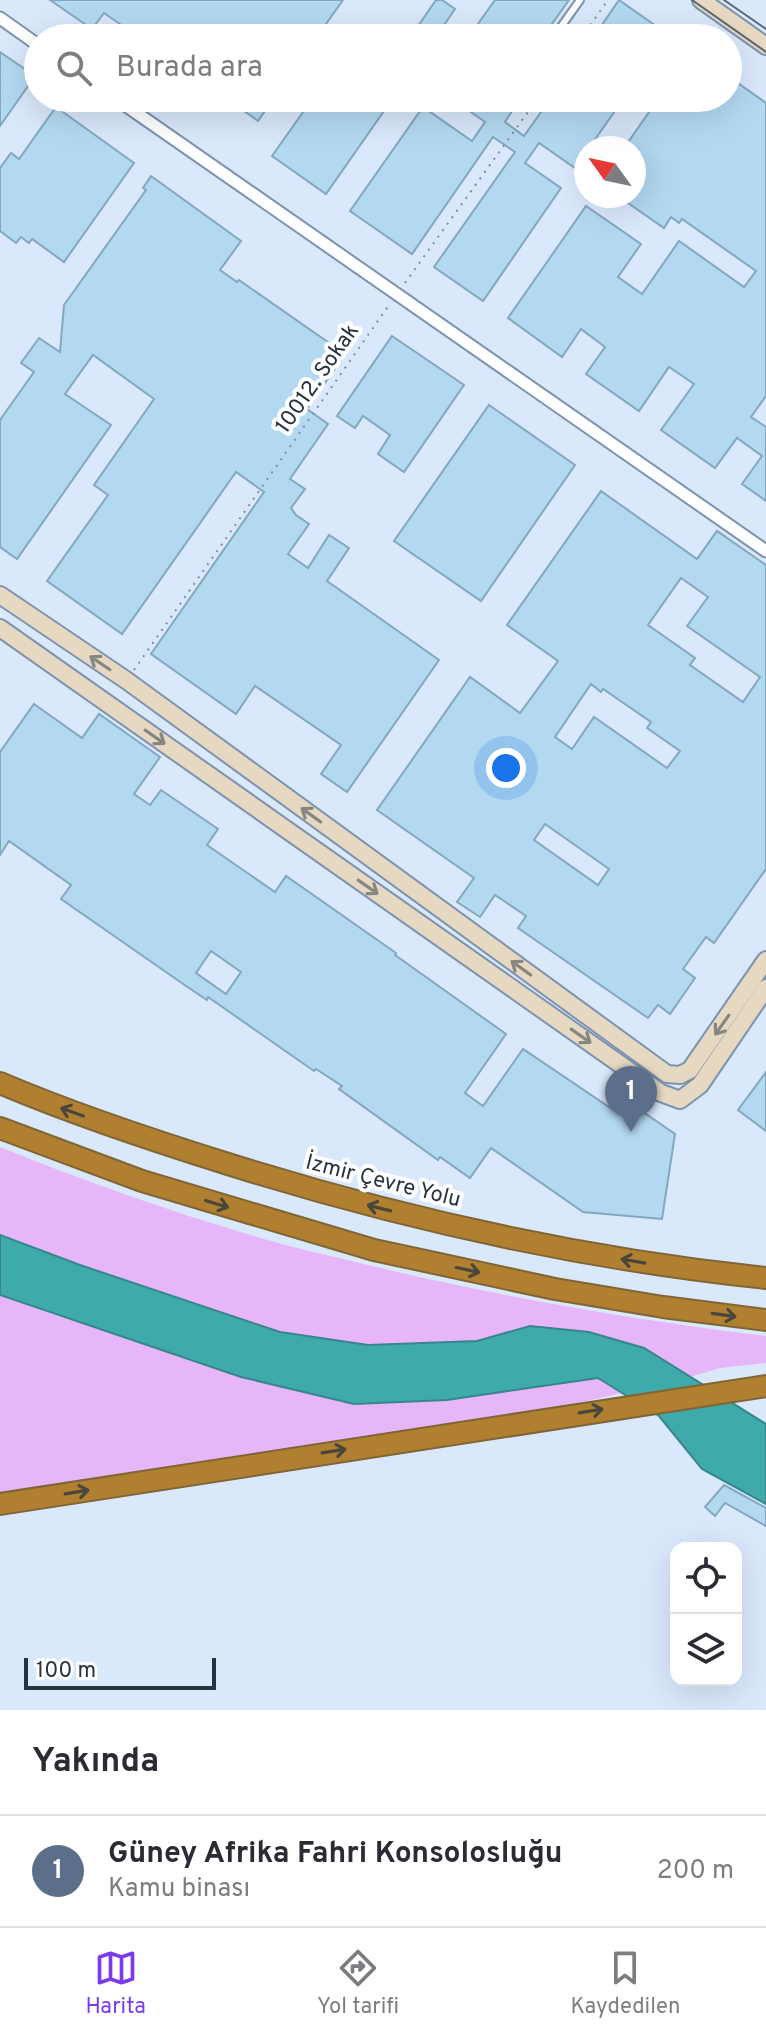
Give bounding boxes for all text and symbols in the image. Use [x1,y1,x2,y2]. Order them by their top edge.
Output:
search box [24,24,742,112]
icon: search [52,46,96,90]
text: Burada ara [116,50,263,87]
north arrow [574,136,646,208]
street label: 10012. Sokak [270,319,366,439]
one-way arrow [89,655,112,671]
one-way arrow [144,729,166,745]
your location [486,748,526,788]
one-way arrow [301,807,322,824]
one-way arrow [357,878,378,895]
one-way arrow [511,959,532,976]
one-way arrow [714,1013,730,1035]
one-way arrow [569,1028,591,1044]
pin: 1 [605,1066,657,1132]
one-way arrow [60,1104,85,1118]
street label: İzmir Çevre Yolu [303,1148,464,1214]
one-way arrow [204,1198,229,1212]
one-way arrow [366,1199,392,1214]
one-way arrow [621,1253,646,1268]
one-way arrow [455,1264,480,1279]
one-way arrow [711,1308,736,1323]
one-way arrow [578,1403,603,1418]
one-way arrow [321,1443,346,1458]
one-way arrow [64,1484,89,1499]
map controls [670,1542,742,1686]
button: locate [670,1542,742,1614]
button: layers [670,1614,742,1686]
scale bar [24,1654,216,1690]
text: 100 m [36,1658,96,1685]
text: Yakında [32,1741,159,1784]
text: Güney Afrika Fahri Konsolosluğu [108,1836,562,1873]
text: 1 [53,1855,63,1888]
text: 200 m [657,1855,734,1888]
text: Kamu binası [108,1873,250,1906]
tab: Harita [86,1946,146,2021]
tab: Yol tarifi [317,1946,399,2021]
tab: Kaydedilen [570,1946,680,2021]

